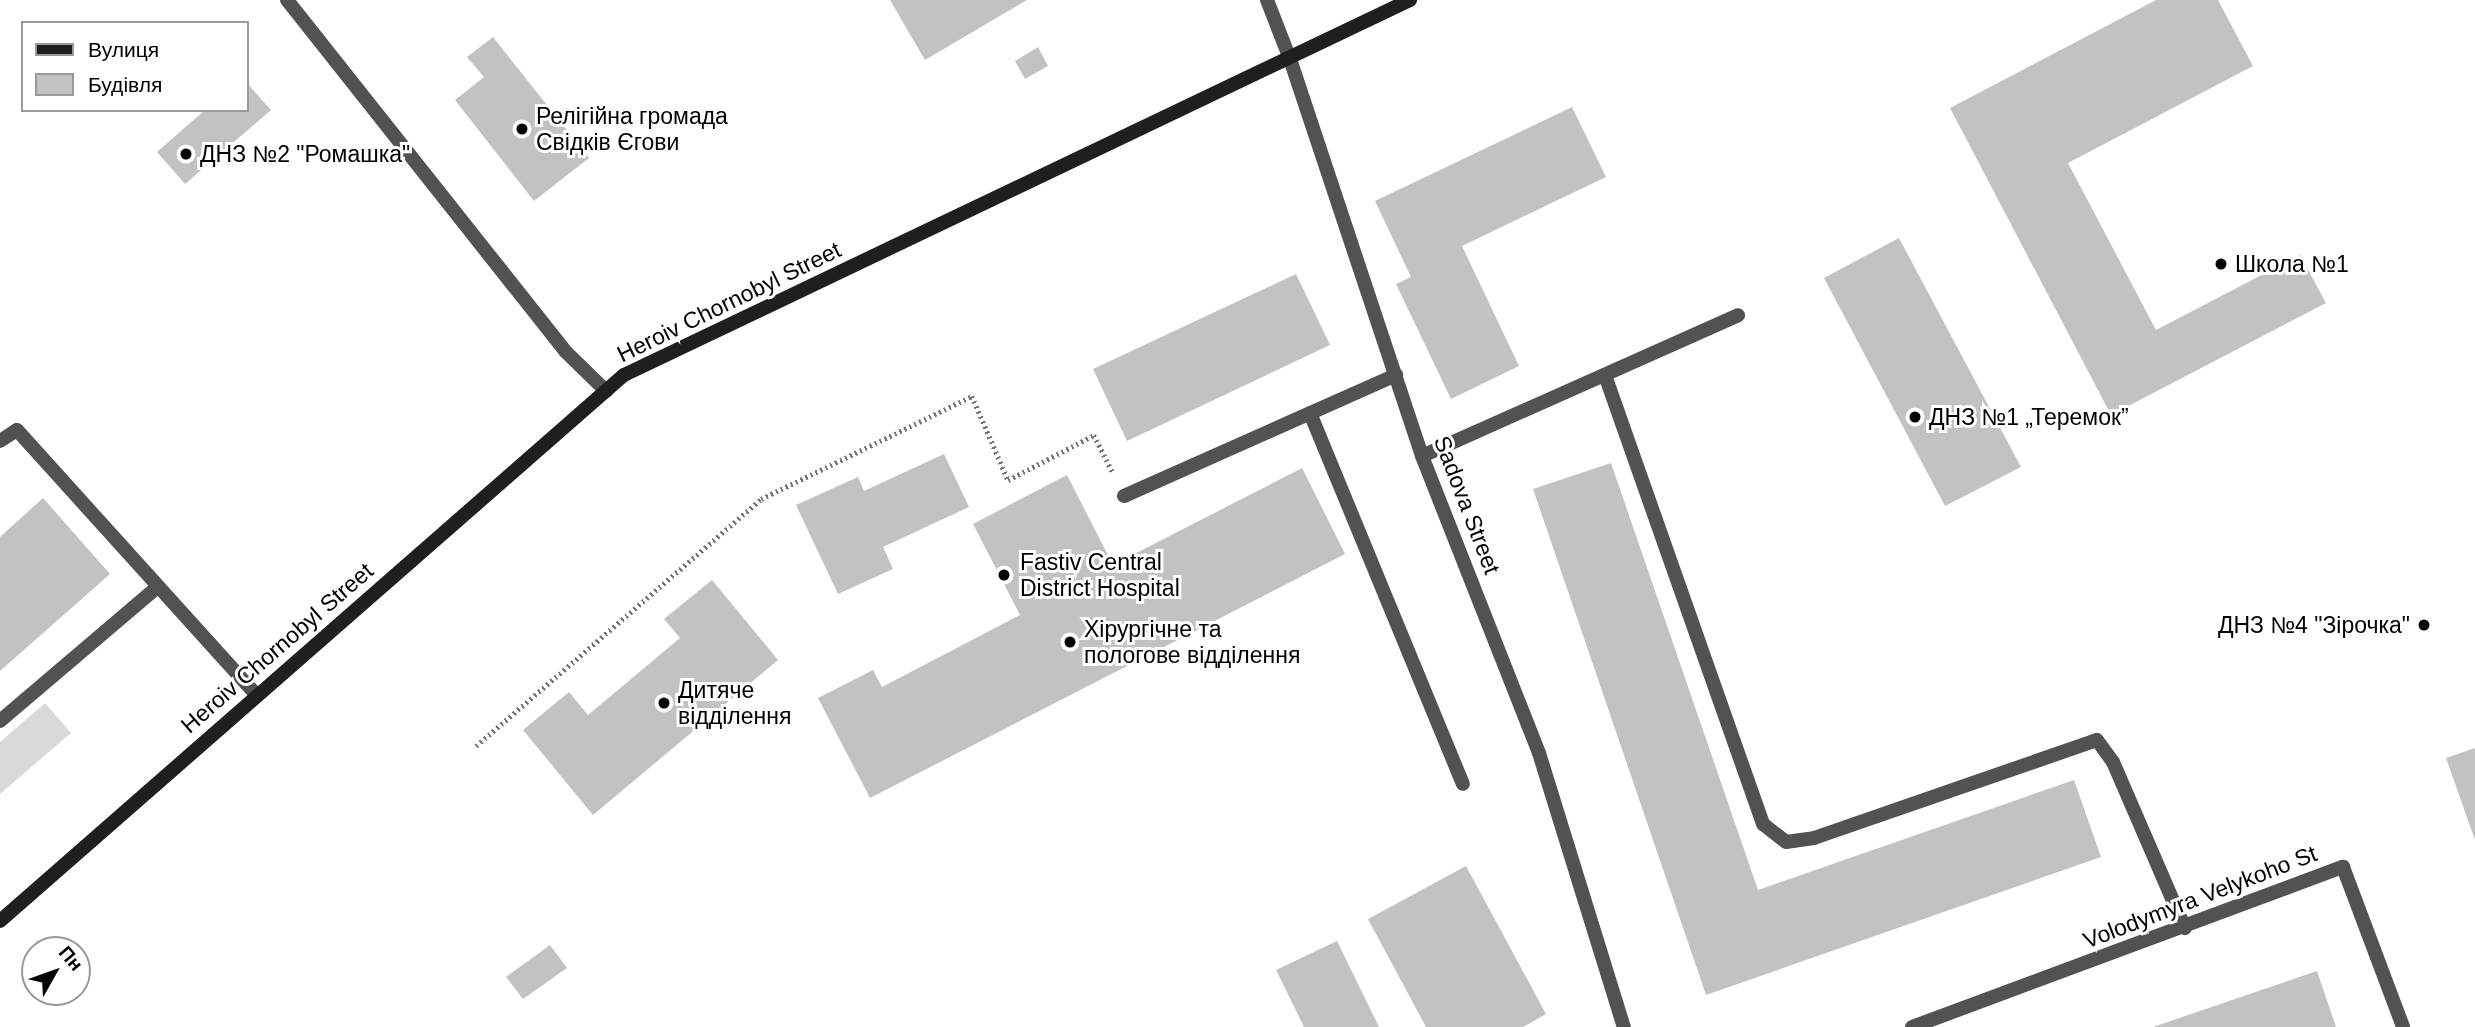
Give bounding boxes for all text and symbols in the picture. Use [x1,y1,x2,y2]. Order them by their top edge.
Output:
legend [21,21,248,112]
text: Вулиця [88,38,159,61]
text: Будівля [88,73,162,96]
place label: Релігійна громада Свідків Єгови [536,102,728,156]
marker: Релігійна громада Свідків Єгови [514,121,530,137]
place label: ДНЗ №2 "Ромашка" [200,140,410,168]
marker: ДНЗ №2 "Ромашка" [178,146,194,162]
street label: Heroiv Chornobyl Street [613,236,845,368]
place label: Школа №1 [2235,250,2349,278]
marker: Школа №1 [2213,256,2229,272]
place label: ДНЗ №1 „Теремок” [1929,403,2129,431]
marker: ДНЗ №1 „Теремок” [1907,409,1923,425]
street label: Sadova Street [1428,432,1506,578]
place label: Fastiv Central District Hospital [1020,548,1180,602]
street label: Heroiv Chornobyl Street [175,557,379,739]
marker: Fastiv Central District Hospital [994,565,1014,585]
place label: ДНЗ №4 "Зірочка" [2218,611,2410,639]
place label: Хірургічне та пологове відділення [1084,615,1300,669]
marker: ДНЗ №4 "Зірочка" [2416,617,2432,633]
marker: Хірургічне та пологове відділення [1062,634,1078,650]
place label: Дитяче відділення [678,676,791,730]
marker: Дитяче відділення [656,695,672,711]
street label: Volodymyra Velykoho St [2079,840,2321,954]
north arrow [21,936,91,1006]
text: Пн [55,942,87,975]

